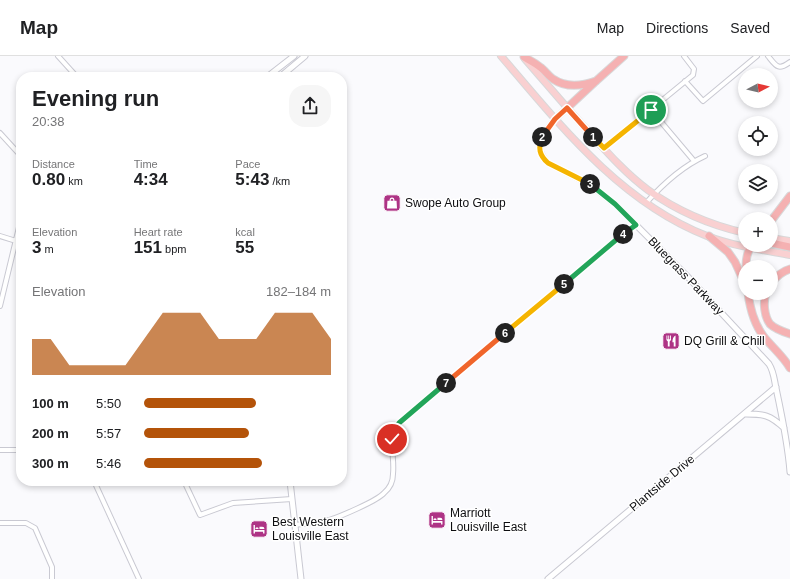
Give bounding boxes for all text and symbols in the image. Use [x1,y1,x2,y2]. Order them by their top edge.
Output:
text: Map [20,17,58,38]
text: Map [597,20,624,36]
text: Directions [646,20,708,36]
text: Saved [730,20,770,36]
north arrow [738,68,778,108]
map controls [738,68,778,300]
button: share [289,85,331,127]
text: Evening run [32,86,159,111]
pin [634,93,668,127]
icon: arrive [640,99,662,121]
text: 20:38 [32,114,65,129]
button: locate [738,116,778,156]
pin: 2 [532,127,552,147]
pin: 1 [583,127,603,147]
text: 2 [539,131,545,143]
text: 1 [590,131,596,143]
text: Distance [32,158,75,170]
text: Time [134,158,158,170]
text: Pace [235,158,260,170]
button: layers [738,164,778,204]
text: 0.80 [32,170,65,189]
text: 4:34 [134,170,168,189]
text: 5:43 [235,170,269,189]
pin: 3 [580,174,600,194]
text: km [65,175,83,187]
text: /km [269,175,290,187]
text: 3 [587,178,593,190]
shop icon: Swope Auto Group [382,193,402,213]
place label: Swope Auto Group [405,196,506,210]
button: + [738,212,778,252]
pin: 4 [613,224,633,244]
text: Elevation [32,226,77,238]
text: Heart rate [134,226,183,238]
text: kcal [235,226,255,238]
text: 4 [620,228,626,240]
street label: Bluegrass Parkway [645,234,727,318]
text: 3 [32,238,41,257]
text: 151 [134,238,162,257]
text: 55 [235,238,254,257]
text: m [41,243,54,255]
text: bpm [162,243,187,255]
button: − [738,260,778,300]
pin: 5 [554,274,574,294]
text: 5 [561,278,567,290]
text: Elevation [32,284,85,299]
text: 182–184 m [266,284,331,299]
pin: 6 [495,323,515,343]
text: 6 [502,327,508,339]
restaurant icon: DQ Grill & Chill [661,331,681,351]
place label: DQ Grill & Chill [684,334,765,348]
pin: 7 [436,373,456,393]
text: 7 [443,377,449,389]
text: 100 m [32,396,69,411]
text: 5:50 [96,396,121,411]
pin [375,422,409,456]
text: 200 m [32,426,69,441]
text: 5:57 [96,426,121,441]
icon: check [381,428,403,450]
street label: Plantside Drive [627,451,698,514]
text: 300 m [32,456,69,471]
text: 5:46 [96,456,121,471]
place label: Marriott Louisville East [450,506,527,534]
hotel icon: Marriott Louisville East [427,510,447,530]
place label: Best Western Louisville East [272,515,349,543]
hotel icon: Best Western Louisville East [249,519,269,539]

